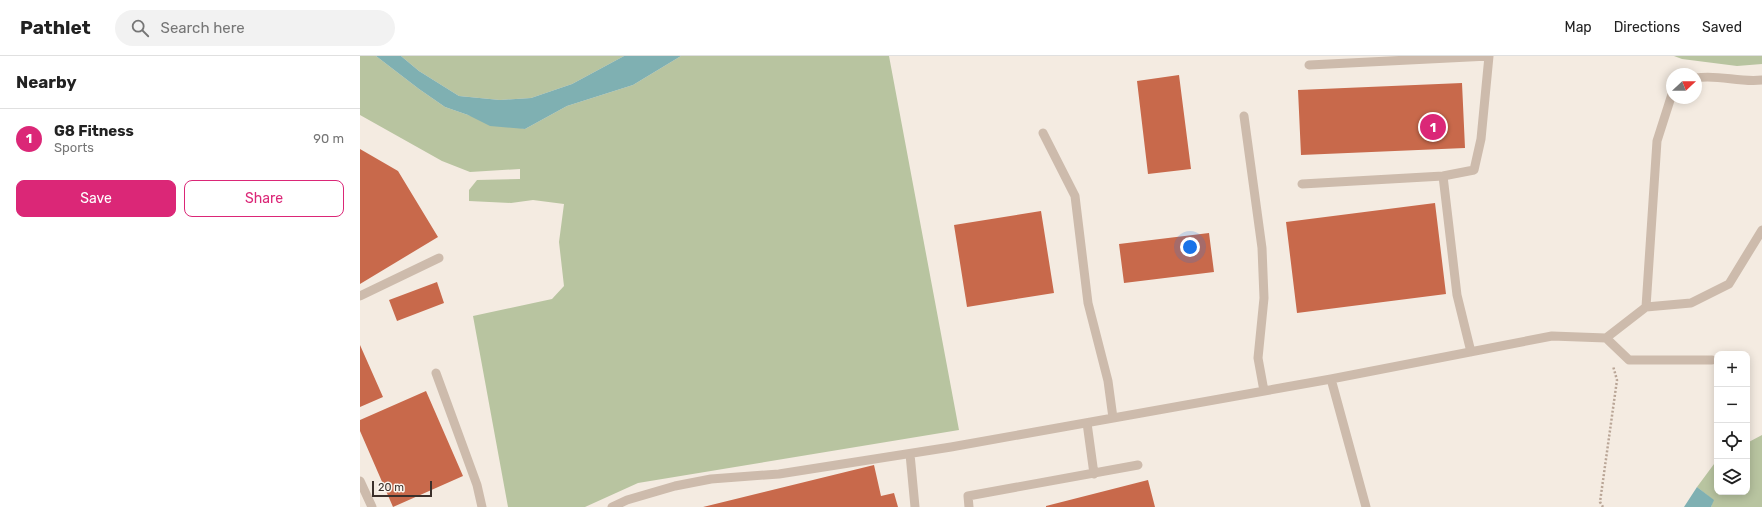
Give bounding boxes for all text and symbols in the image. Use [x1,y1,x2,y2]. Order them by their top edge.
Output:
search box [115,10,395,46]
text: Pathlet [20,16,91,39]
icon: search [129,17,151,39]
text: Search here [161,19,245,37]
text: Map [1565,19,1592,36]
text: Directions [1614,19,1680,36]
text: Saved [1702,19,1742,36]
north arrow [1666,68,1702,104]
text: Nearby [16,72,77,92]
pin: 1 [1420,112,1446,142]
text: G8 Fitness [54,122,134,140]
text: 1 [26,131,32,146]
text: 90 m [313,131,344,146]
text: Sports [54,140,94,155]
button: Save [16,180,176,217]
button: Share [184,180,344,217]
your location [1180,237,1200,257]
map controls [1714,351,1750,495]
button: + [1714,351,1750,387]
button: − [1714,387,1750,423]
button: locate [1714,423,1750,459]
button: layers [1714,459,1750,495]
scale bar [372,479,432,498]
text: 20 m [378,481,404,494]

